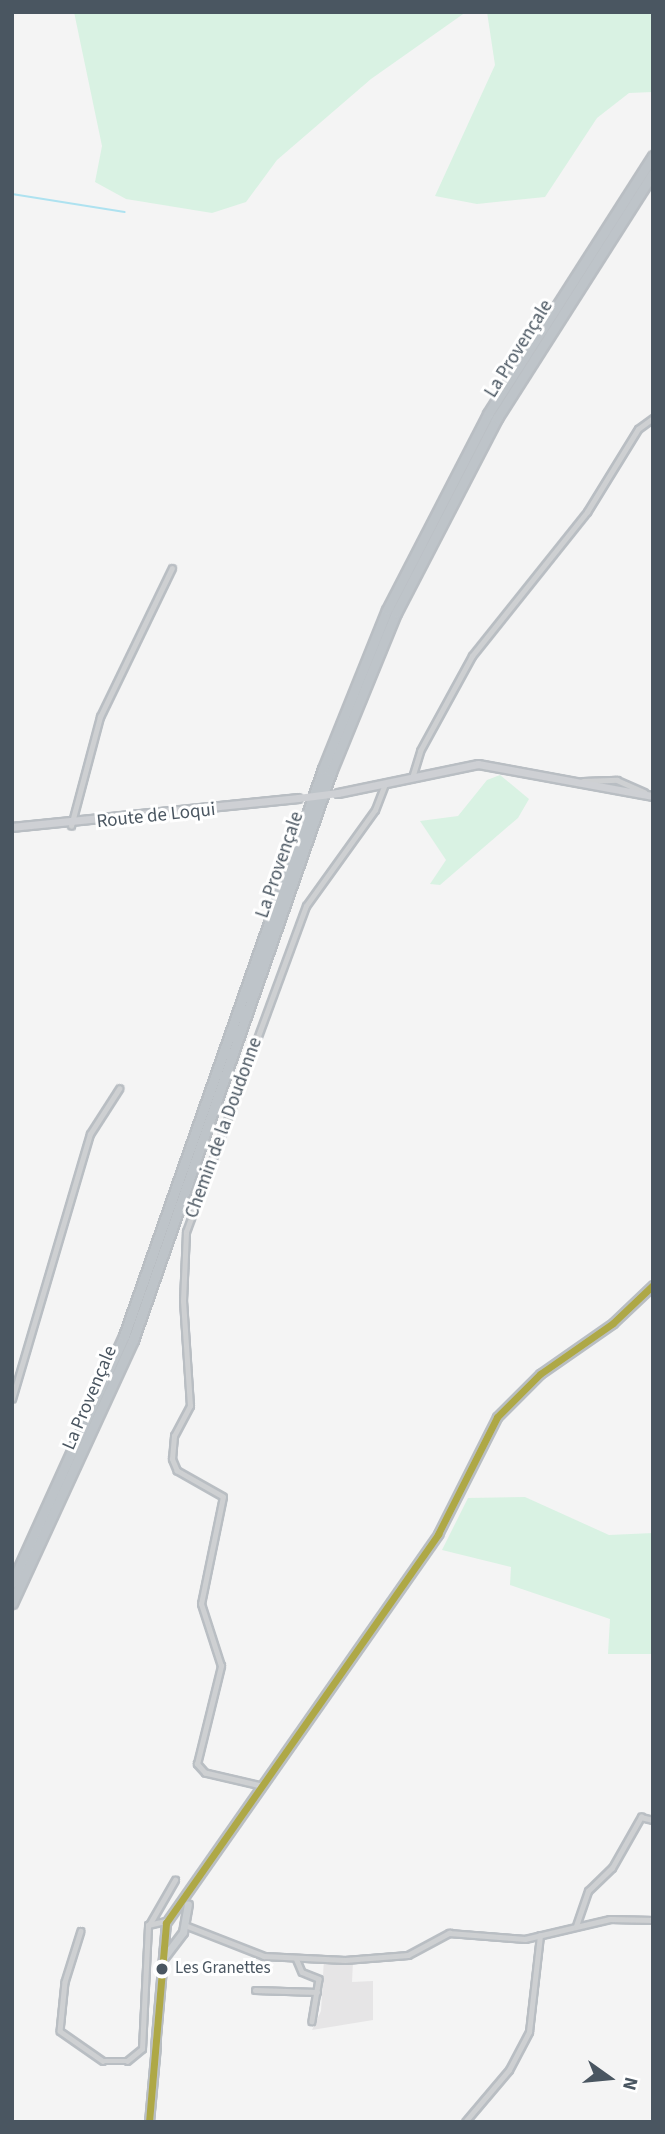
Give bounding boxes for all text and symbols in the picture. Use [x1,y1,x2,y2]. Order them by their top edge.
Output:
street label: La Provençale [480,296,558,402]
street label: Route de Loqui [95,798,217,834]
street label: La Provençale [251,809,309,921]
street label: Chemin de la Doudonne [181,1035,267,1221]
street label: La Provençale [58,1342,122,1454]
place label: Les Granettes [175,1959,271,1979]
marker: Les Granettes [155,1962,169,1976]
north arrow [574,2043,644,2113]
text: N [615,2074,644,2093]

